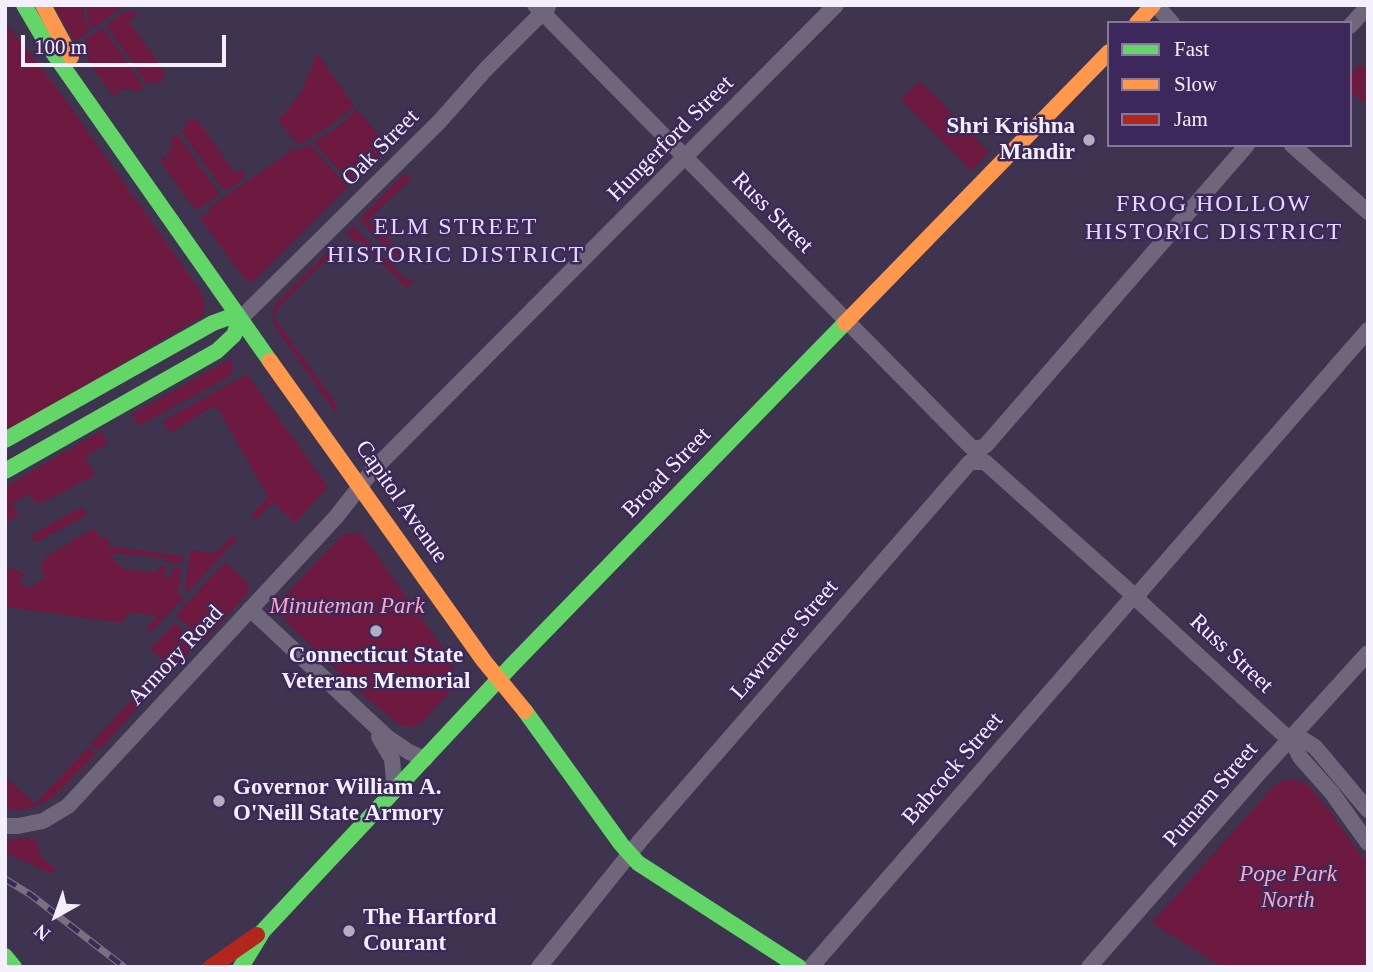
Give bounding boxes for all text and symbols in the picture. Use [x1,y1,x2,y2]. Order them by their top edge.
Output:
scale bar [24,21,229,65]
legend [1107,21,1352,147]
text: 100 m [34,35,87,59]
text: Fast [1174,37,1209,61]
street label: Hungerford Street [602,70,740,208]
text: Slow [1174,72,1217,96]
street label: Oak Street [337,104,425,192]
text: Jam [1174,107,1208,131]
place label: Shri Krishna Mandir [947,113,1075,167]
marker: Shri Krishna Mandir [1081,132,1097,148]
street label: Russ Street [725,166,819,260]
district label: FROG HOLLOW HISTORIC DISTRICT [1087,191,1341,247]
district label: ELM STREET HISTORIC DISTRICT [329,214,583,270]
street label: Broad Street [617,422,717,524]
street label: Capitol Avenue [349,435,453,569]
street label: Lawrence Street [725,574,845,706]
park label: Minuteman Park [269,593,425,621]
street label: Armory Road [123,600,229,712]
street label: Russ Street [1184,608,1278,700]
marker: Connecticut State Veterans Memorial [368,623,384,639]
place label: Connecticut State Veterans Memorial [282,642,470,696]
street label: Babcock Street [897,707,1009,831]
street label: Putnam Street [1158,737,1264,853]
place label: Governor William A. O'Neill State Armory [233,774,444,828]
marker: Governor William A. O'Neill State Armory [211,793,227,809]
park label: Pope Park North [1239,861,1337,915]
north arrow [21,881,91,951]
place label: The Hartford Courant [363,904,497,958]
text: N [30,920,54,945]
marker: The Hartford Courant [341,923,357,939]

